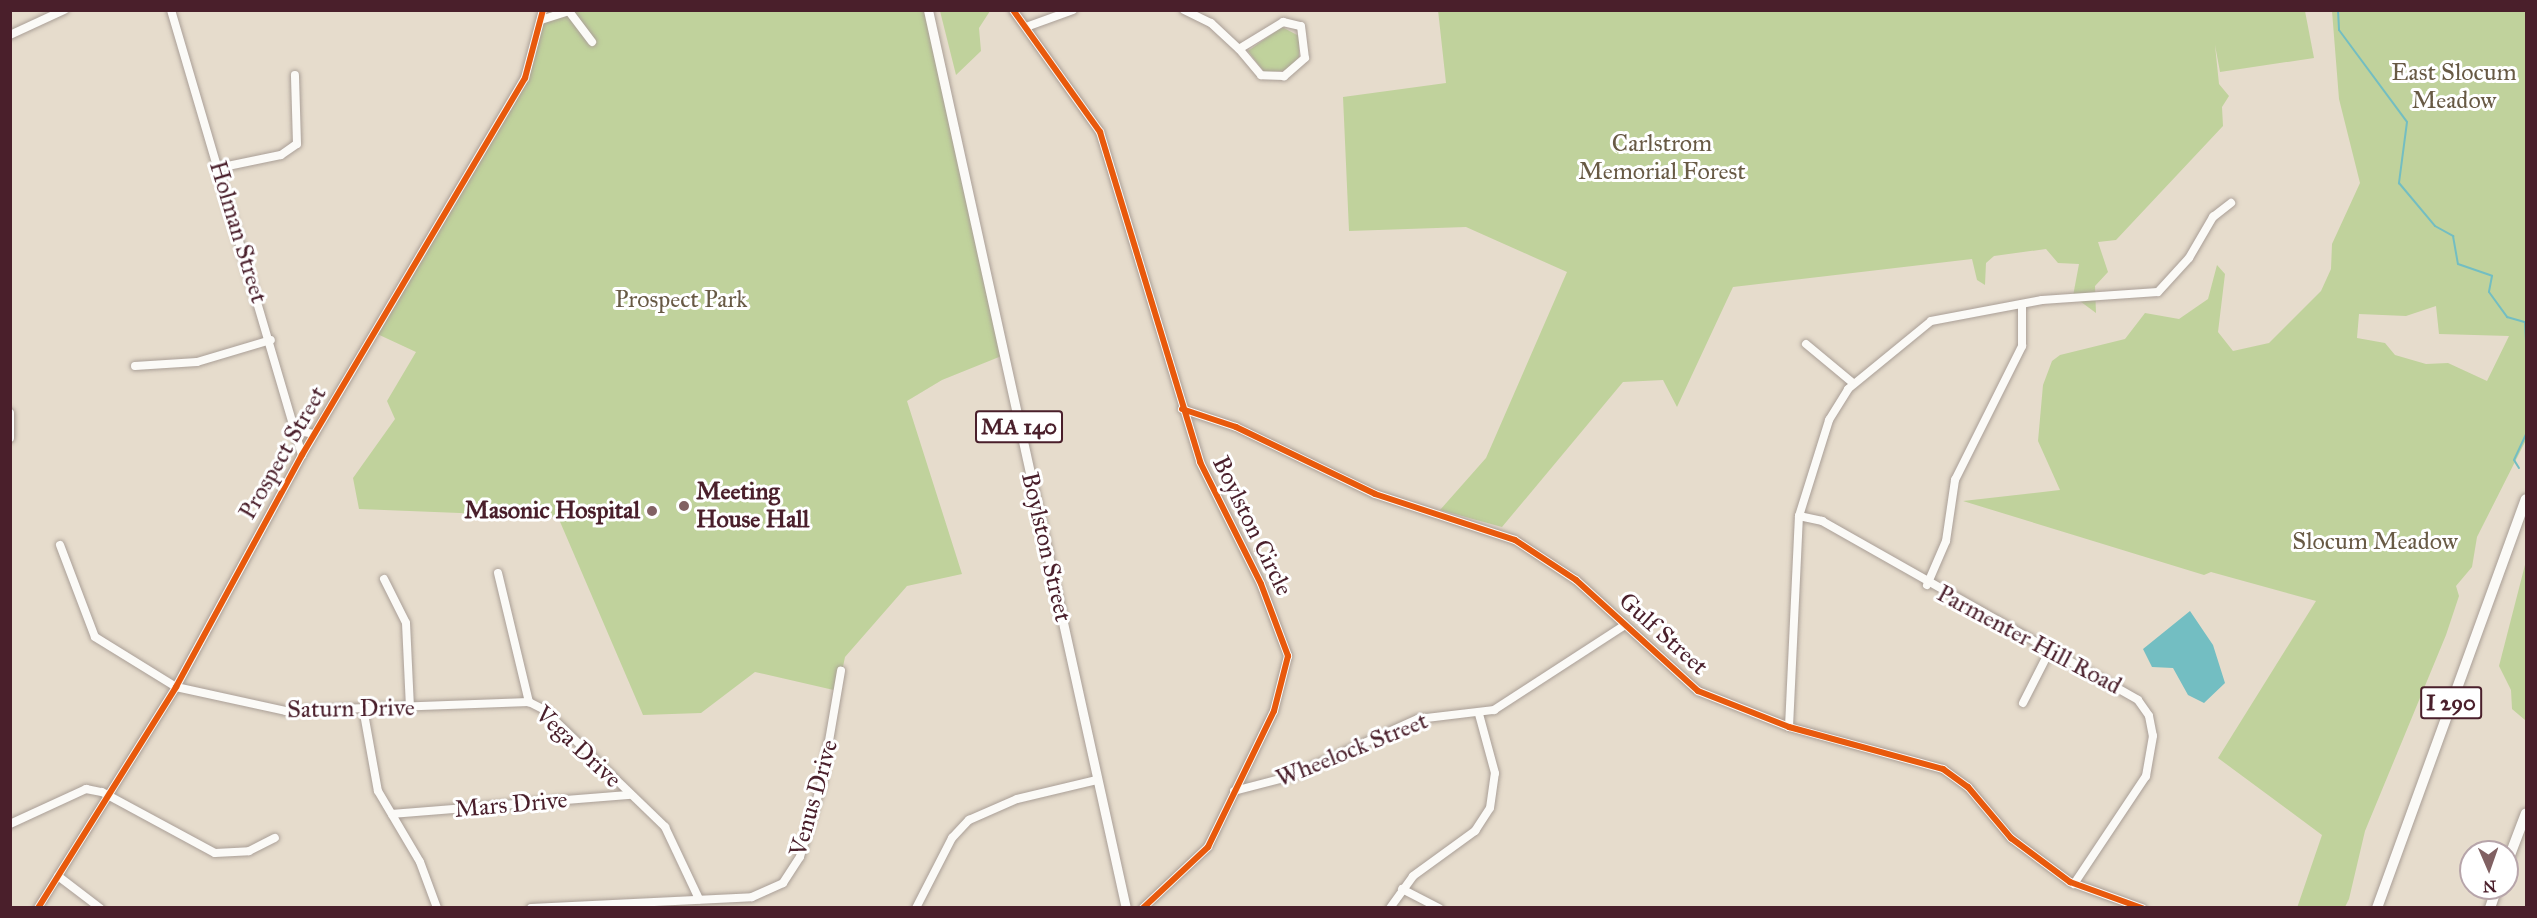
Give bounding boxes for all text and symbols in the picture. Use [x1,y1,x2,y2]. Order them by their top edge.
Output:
park label: East Slocum Meadow [2391,59,2517,115]
park label: Carlstrom Memorial Forest [1578,130,1746,186]
street label: Holman Street [203,157,273,307]
park label: Prospect Park [615,286,747,314]
street label: Prospect Street [233,381,333,525]
road number: MA 140 [974,408,1064,446]
street label: Boylston Circle [1206,452,1298,600]
street label: Boylston Street [1015,469,1077,625]
place label: Meeting House Hall [696,478,809,534]
place label: Masonic Hospital [464,497,640,525]
marker: Meeting House Hall [677,499,691,513]
marker: Masonic Hospital [645,504,659,518]
park label: Slocum Meadow [2292,528,2458,556]
street label: Parmenter Hill Road [1932,579,2126,701]
street label: Gulf Street [1613,587,1713,681]
road number: I 290 [2420,684,2482,722]
street label: Saturn Drive [287,693,415,725]
street label: Vega Drive [529,700,627,794]
street label: Wheelock Street [1272,707,1432,793]
street label: Venus Drive [784,736,844,860]
street label: Mars Drive [453,786,569,824]
north arrow [2459,840,2519,900]
text: N [2482,877,2497,896]

